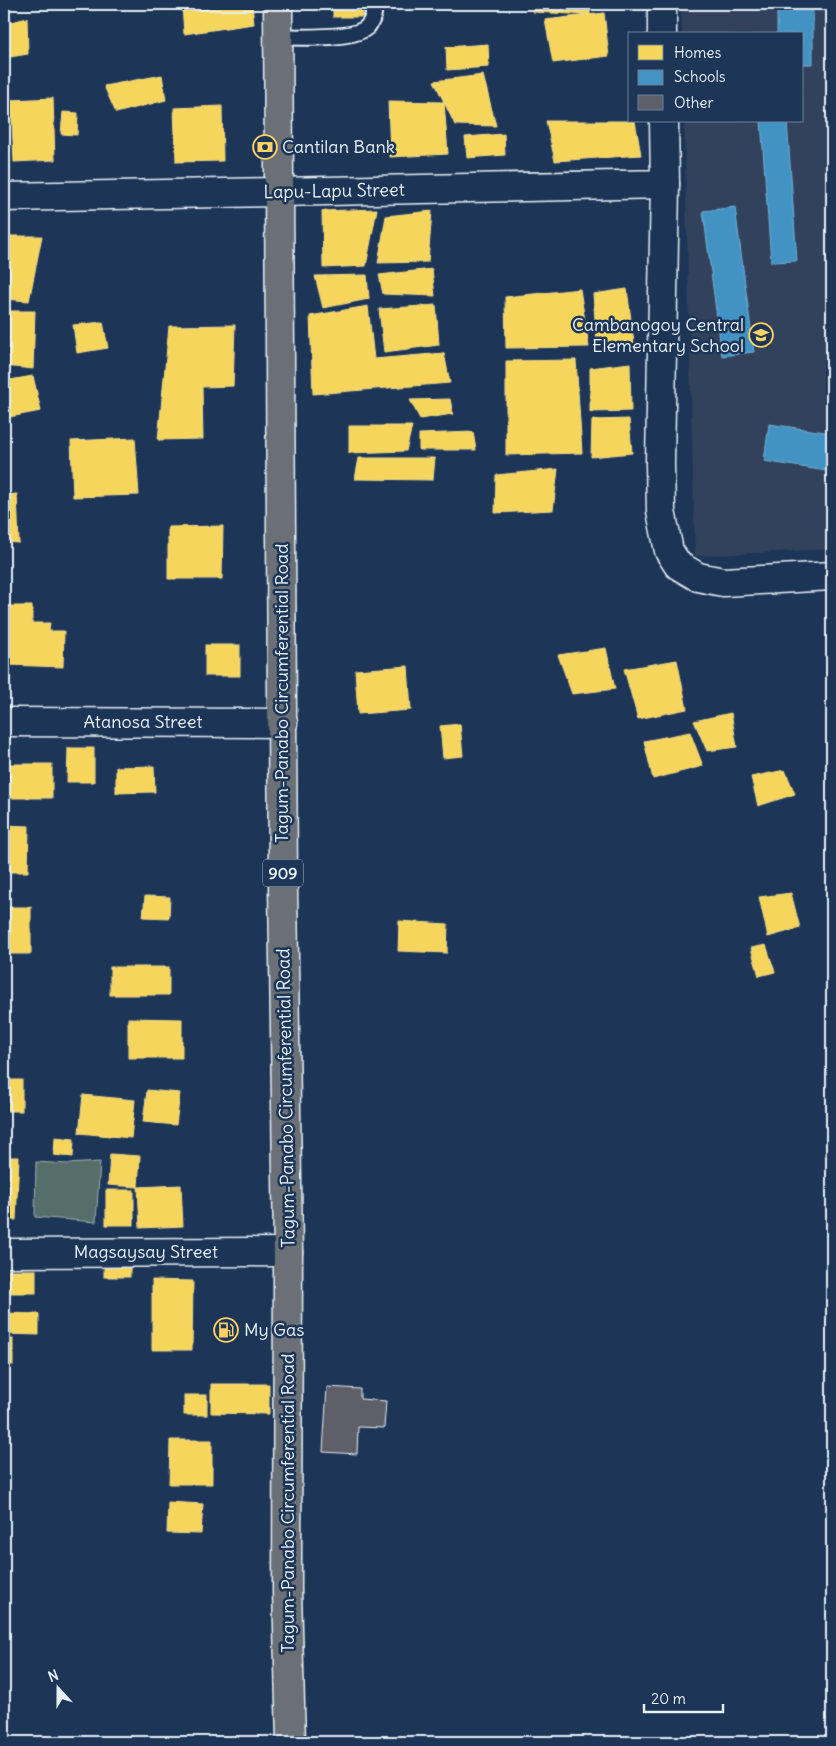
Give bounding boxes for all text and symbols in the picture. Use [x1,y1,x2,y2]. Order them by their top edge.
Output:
legend [628,32,804,122]
text: Homes [674,43,721,62]
text: Schools [674,67,726,86]
text: Other [674,93,714,112]
bank icon: Cantilan Bank [252,134,278,160]
place label: Cantilan Bank [282,135,395,158]
street label: Lapu-Lapu Street [263,178,405,203]
place label: Cambanogoy Central Elementary School [572,313,744,357]
school or university icon: Cambanogoy Central Elementary School [748,322,774,348]
street label: Tagum-Panabo Circumferential Road [270,543,293,843]
street label: Atanosa Street [83,710,203,733]
road number: 909 [263,860,303,886]
street label: Tagum-Panabo Circumferential Road [271,948,300,1248]
street label: Magsaysay Street [74,1240,218,1263]
fuel station icon: My Gas [213,1317,239,1343]
place label: My Gas [244,1318,304,1341]
street label: Tagum-Panabo Circumferential Road [276,1353,299,1653]
north arrow [32,1664,82,1714]
text: N [46,1666,61,1686]
scale bar [644,1681,722,1713]
text: 20 m [651,1689,686,1708]

